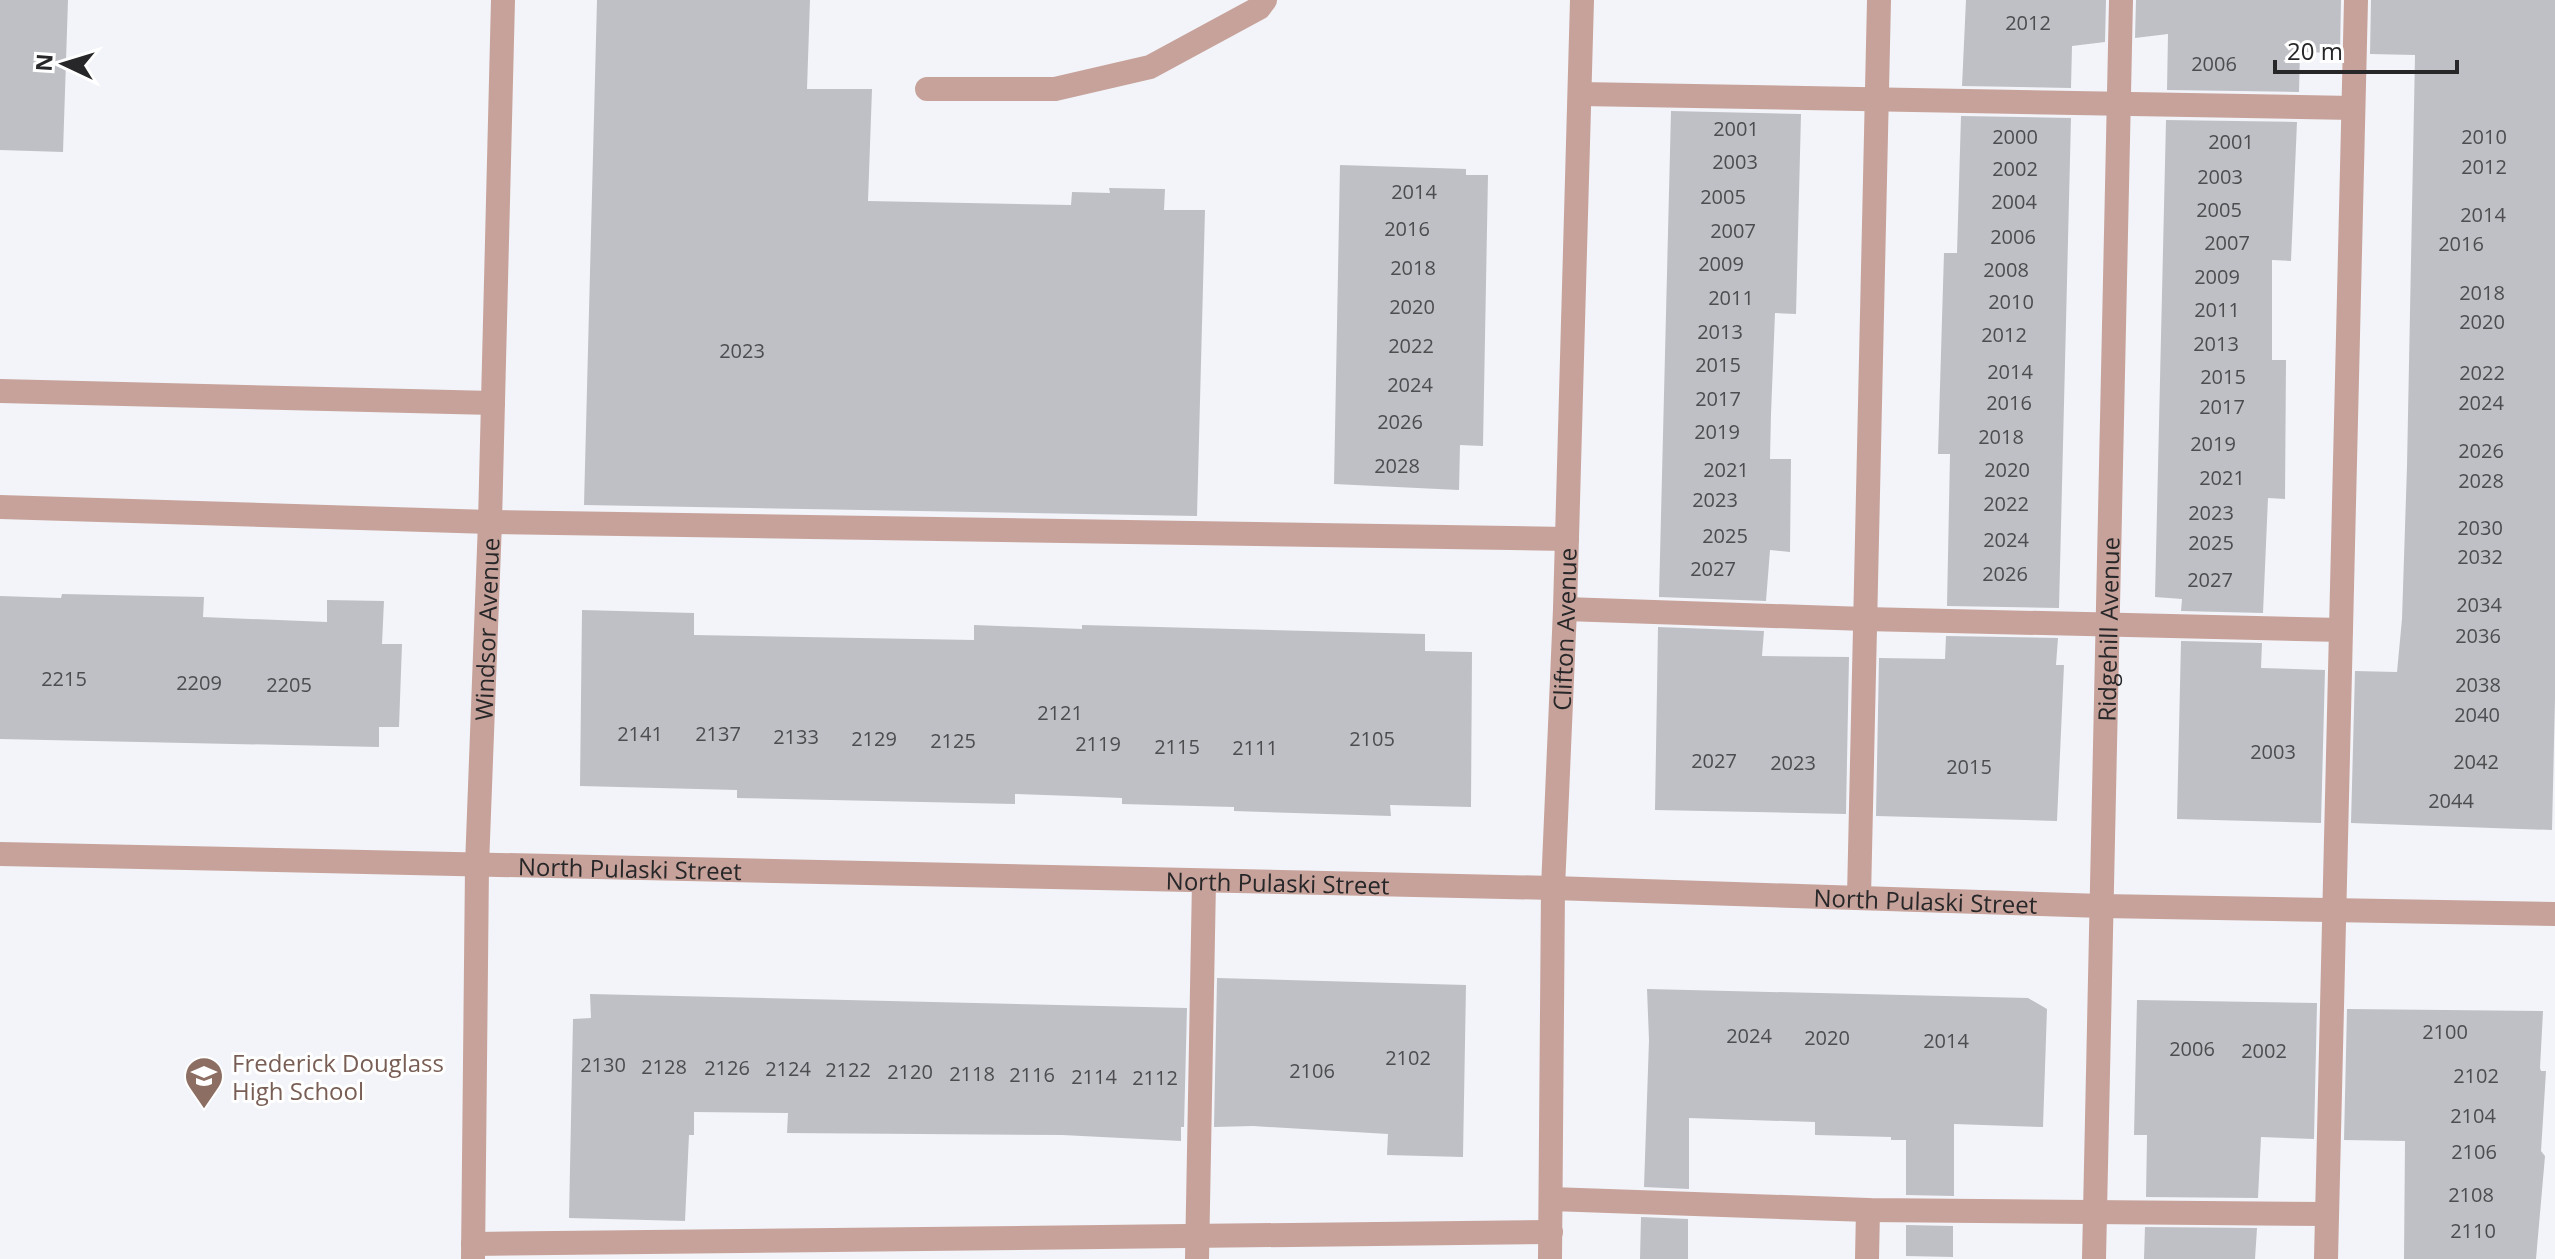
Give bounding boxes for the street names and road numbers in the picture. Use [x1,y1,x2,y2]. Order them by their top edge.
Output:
street label: Ridgehill Avenue [2089,536,2126,722]
street label: Windsor Avenue [466,537,506,721]
street label: Clifton Avenue [1544,547,1583,711]
street label: North Pulaski Street [518,849,742,887]
street label: North Pulaski Street [1165,863,1390,901]
street label: North Pulaski Street [1813,880,2038,920]

